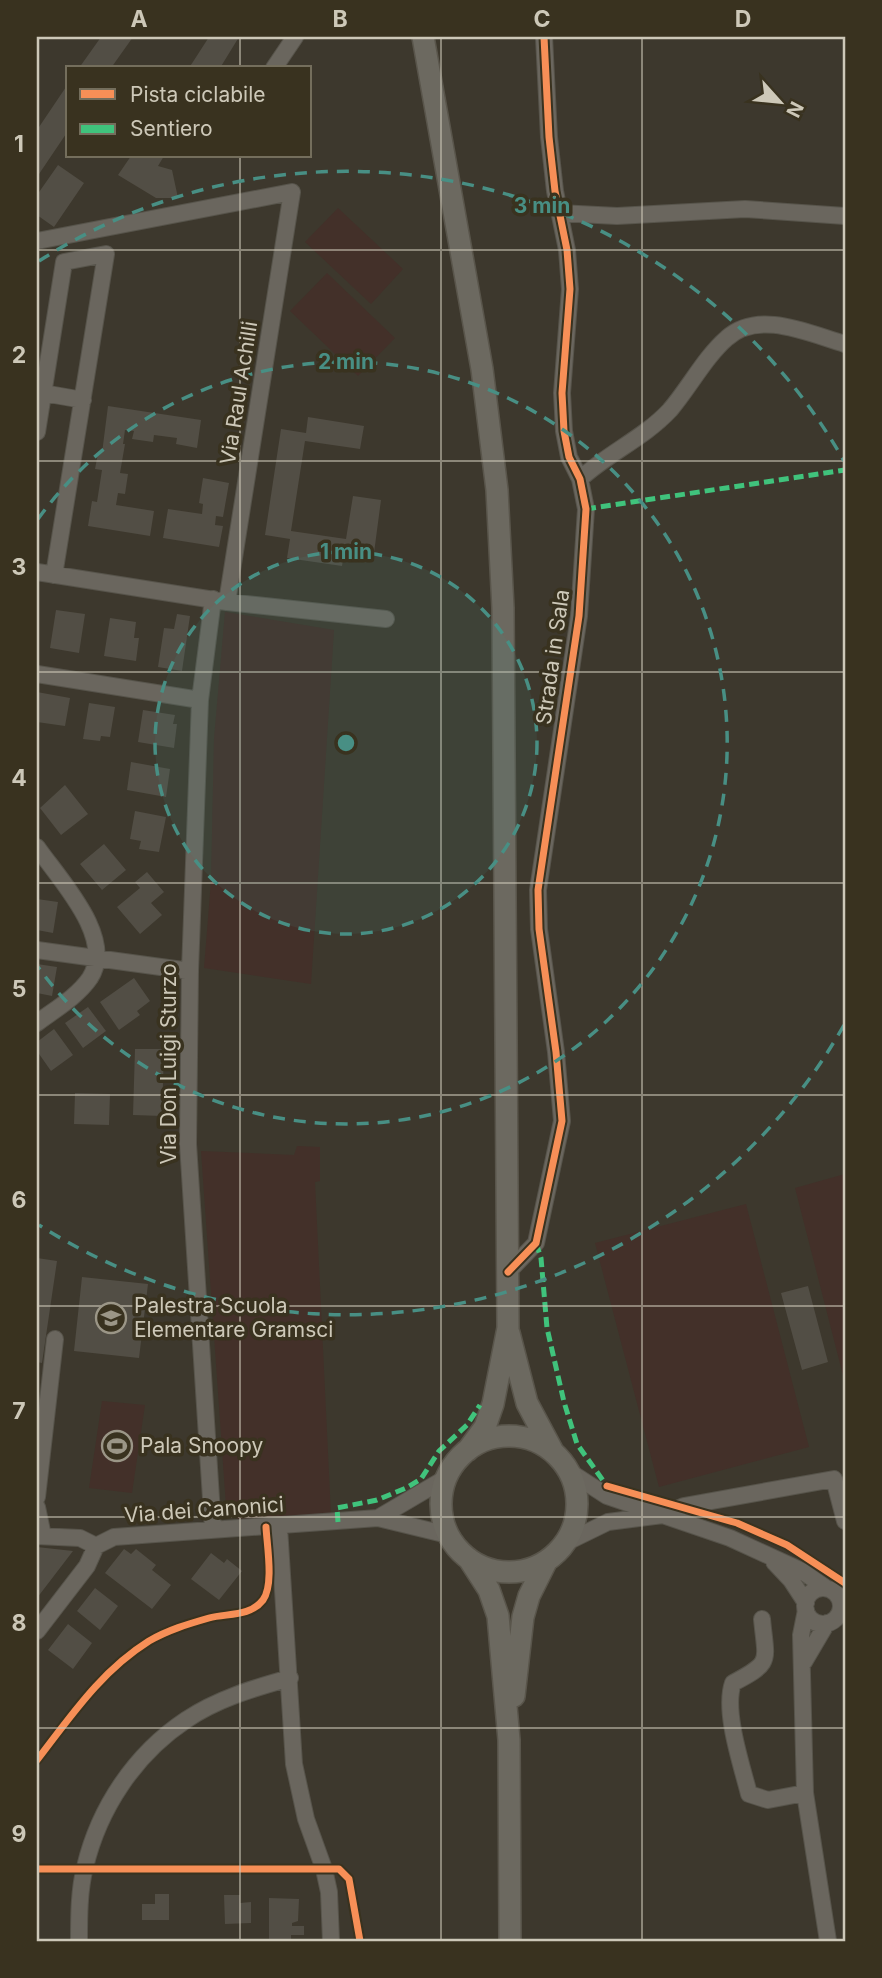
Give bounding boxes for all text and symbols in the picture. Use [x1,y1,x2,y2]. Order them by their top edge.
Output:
text: A [130,5,148,33]
text: B [332,5,348,33]
text: C [533,5,551,33]
text: D [735,5,751,33]
legend [66,66,312,158]
north arrow [746,66,816,136]
text: Pista ciclabile [130,82,266,107]
text: N [781,98,808,121]
text: Sentiero [130,116,212,141]
text: 1 [14,130,24,158]
text: 3 min [514,193,570,218]
street label: Via Raul Achilli [215,319,262,467]
text: 2 [12,341,26,369]
text: 2 min [318,349,374,374]
text: 1 min [320,539,372,564]
text: 3 [12,553,26,581]
street label: Strada in Sala [531,588,574,726]
centre of rings [334,731,358,755]
text: 4 [11,764,27,792]
street label: Via Don Luigi Sturzo [156,963,181,1165]
text: 5 [12,975,26,1003]
text: 6 [12,1186,26,1214]
place label: Palestra Scuola Elementare Gramsci [134,1293,333,1342]
school or university icon: Palestra Scuola Elementare Gramsci [94,1301,128,1335]
text: 7 [12,1397,26,1425]
sports icon: Pala Snoopy [100,1429,134,1463]
place label: Pala Snoopy [140,1433,264,1458]
street label: Via dei Canonici [123,1491,285,1528]
text: 8 [12,1609,26,1637]
text: 9 [12,1820,26,1848]

